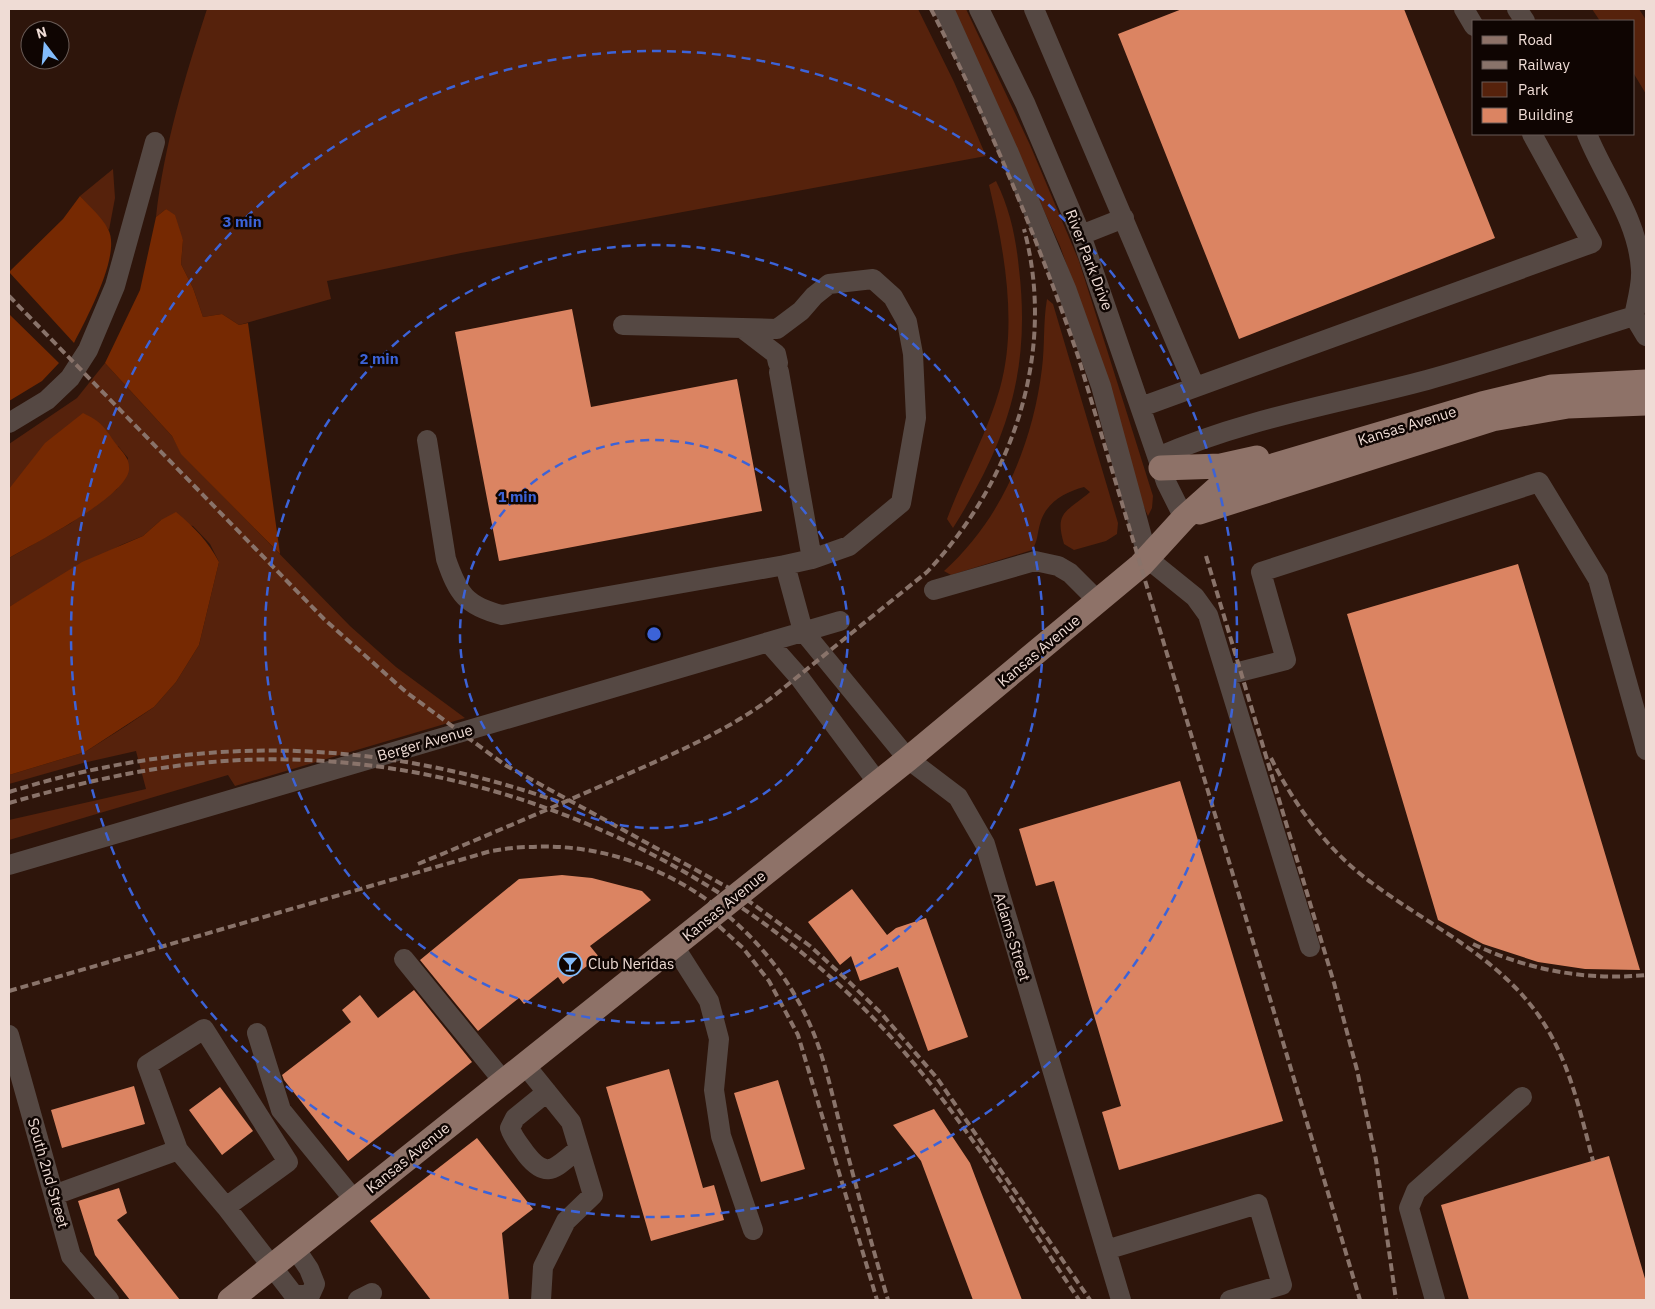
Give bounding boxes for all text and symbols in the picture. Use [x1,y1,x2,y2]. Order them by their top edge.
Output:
north arrow [20,20,70,70]
legend [1472,20,1635,135]
text: N [34,22,49,43]
text: Road [1518,30,1553,49]
text: Railway [1518,55,1571,74]
text: Park [1518,80,1548,99]
text: Building [1518,105,1573,124]
street label: River Park Drive [1061,207,1117,313]
text: 3 min [222,212,262,231]
text: 2 min [359,349,399,368]
street label: Kansas Avenue [1355,402,1458,450]
text: 1 min [497,487,537,506]
street label: Kansas Avenue [993,611,1084,691]
centre of rings [645,625,663,643]
street label: Berger Avenue [375,720,475,765]
street label: Kansas Avenue [678,866,769,945]
street label: Adams Street [990,890,1035,983]
bar icon: Club Neridas [557,951,583,977]
place label: Club Neridas [588,954,674,973]
street label: South 2nd Street [24,1116,73,1230]
street label: Kansas Avenue [362,1118,453,1197]

